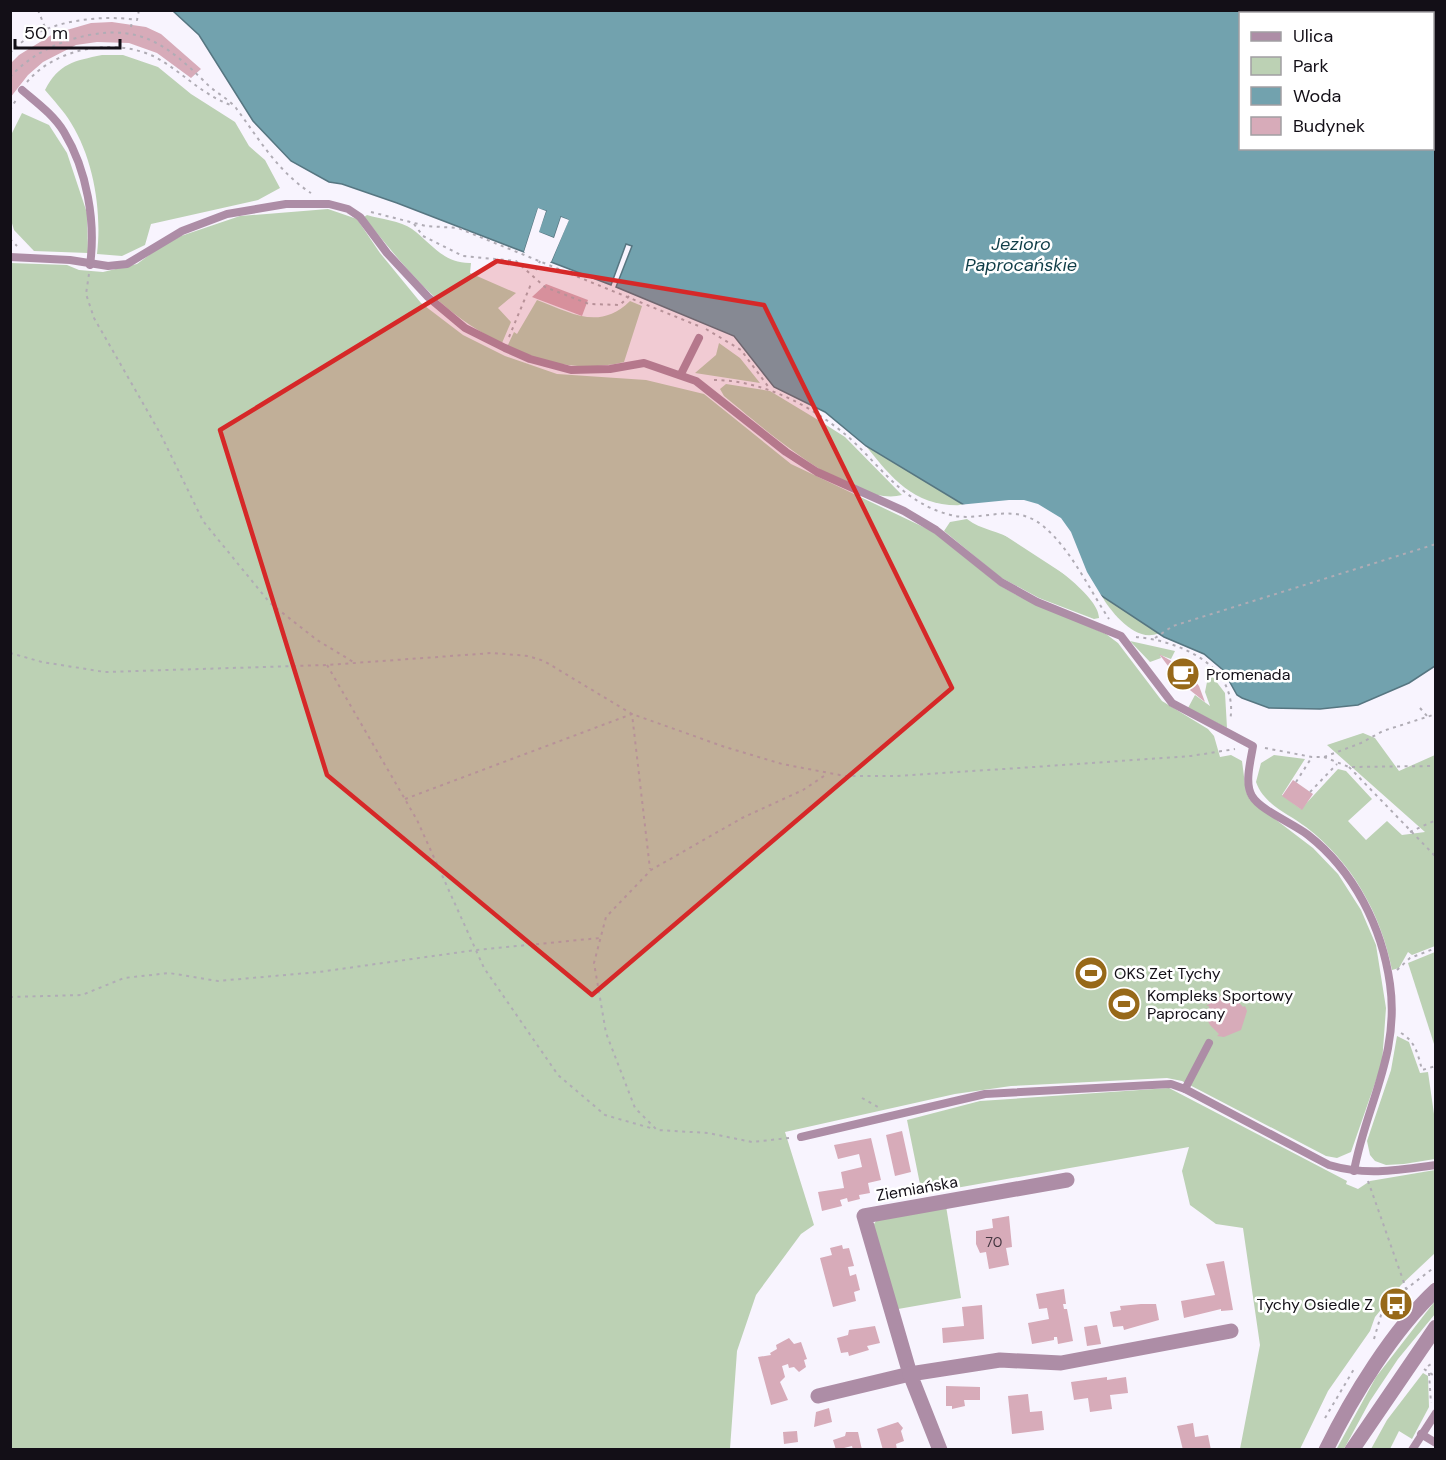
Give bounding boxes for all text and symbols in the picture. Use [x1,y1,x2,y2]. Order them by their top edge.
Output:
scale bar [15,12,120,50]
legend [1239,12,1434,150]
text: 50 m [24,21,68,45]
text: Ulica [1293,24,1333,48]
text: Park [1293,54,1329,78]
text: Woda [1293,84,1341,108]
text: Budynek [1293,114,1365,138]
water label: Jezioro Paprocańskie [965,232,1077,277]
cafe icon: Promenada [1165,656,1201,692]
place label: Promenada [1206,664,1290,685]
sports icon: OKS Zet Tychy [1073,955,1109,991]
place label: OKS Zet Tychy [1114,963,1221,984]
place label: Kompleks Sportowy Paprocany [1147,985,1293,1024]
sports icon: Kompleks Sportowy Paprocany [1106,986,1142,1022]
street label: Ziemiańska [875,1171,959,1206]
house number: 70 [986,1233,1002,1251]
bus stop icon: Tychy Osiedle Z [1378,1286,1414,1322]
place label: Tychy Osiedle Z [1256,1294,1373,1315]

